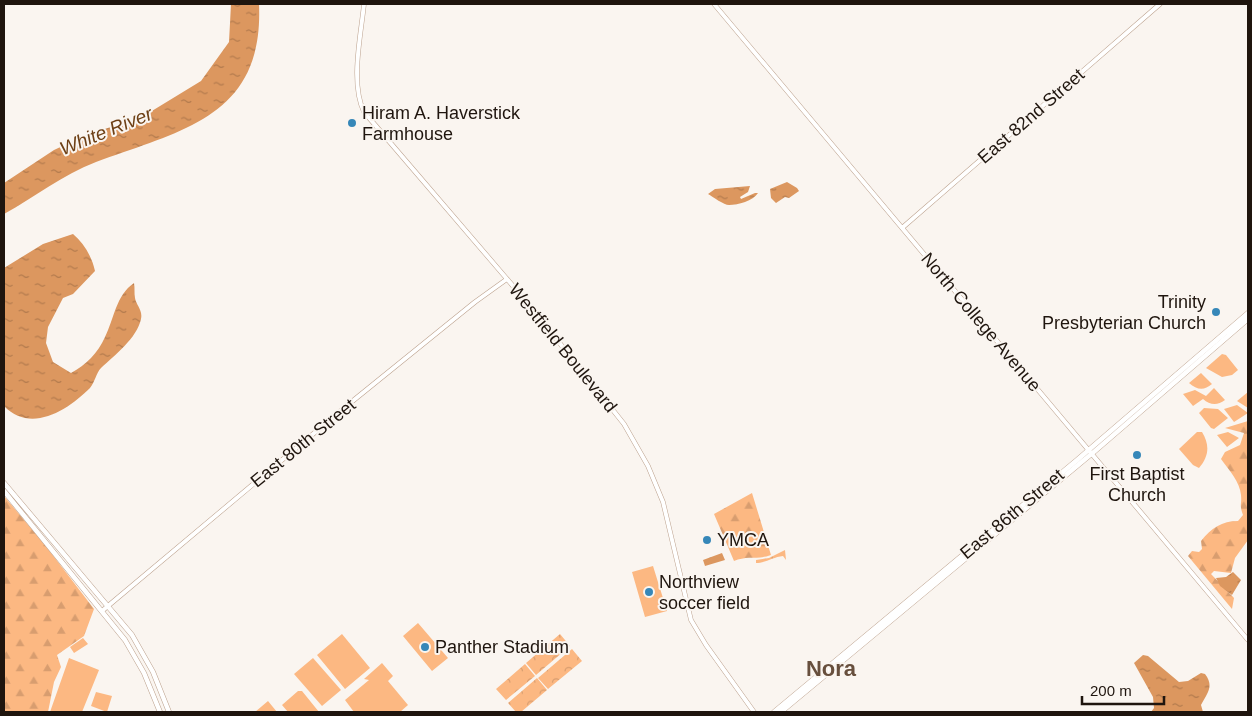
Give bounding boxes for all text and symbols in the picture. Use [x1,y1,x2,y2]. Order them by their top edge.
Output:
street label: East 82nd Street [974,64,1088,168]
water label: White River [57,103,156,159]
place label: Hiram A. Haverstick Farmhouse [362,103,521,144]
marker: Hiram A. Haverstick Farmhouse [346,117,358,129]
street label: North College Avenue [917,249,1045,395]
street label: Westfield Boulevard [505,280,621,416]
place label: Trinity Presbyterian Church [1042,292,1206,333]
marker: Trinity Presbyterian Church [1210,306,1222,318]
street label: East 80th Street [247,395,359,491]
marker: First Baptist Church [1131,449,1143,461]
place label: First Baptist Church [1089,464,1185,505]
street label: East 86th Street [956,465,1068,563]
place label: YMCA [717,530,769,550]
marker: YMCA [701,534,713,546]
place label: Northview soccer field [659,572,750,613]
marker: Northview soccer field [643,586,655,598]
place label: Panther Stadium [435,637,569,657]
marker: Panther Stadium [419,641,431,653]
district label: Nora [806,656,857,681]
scale bar [1082,674,1164,706]
text: 200 m [1090,682,1132,699]

